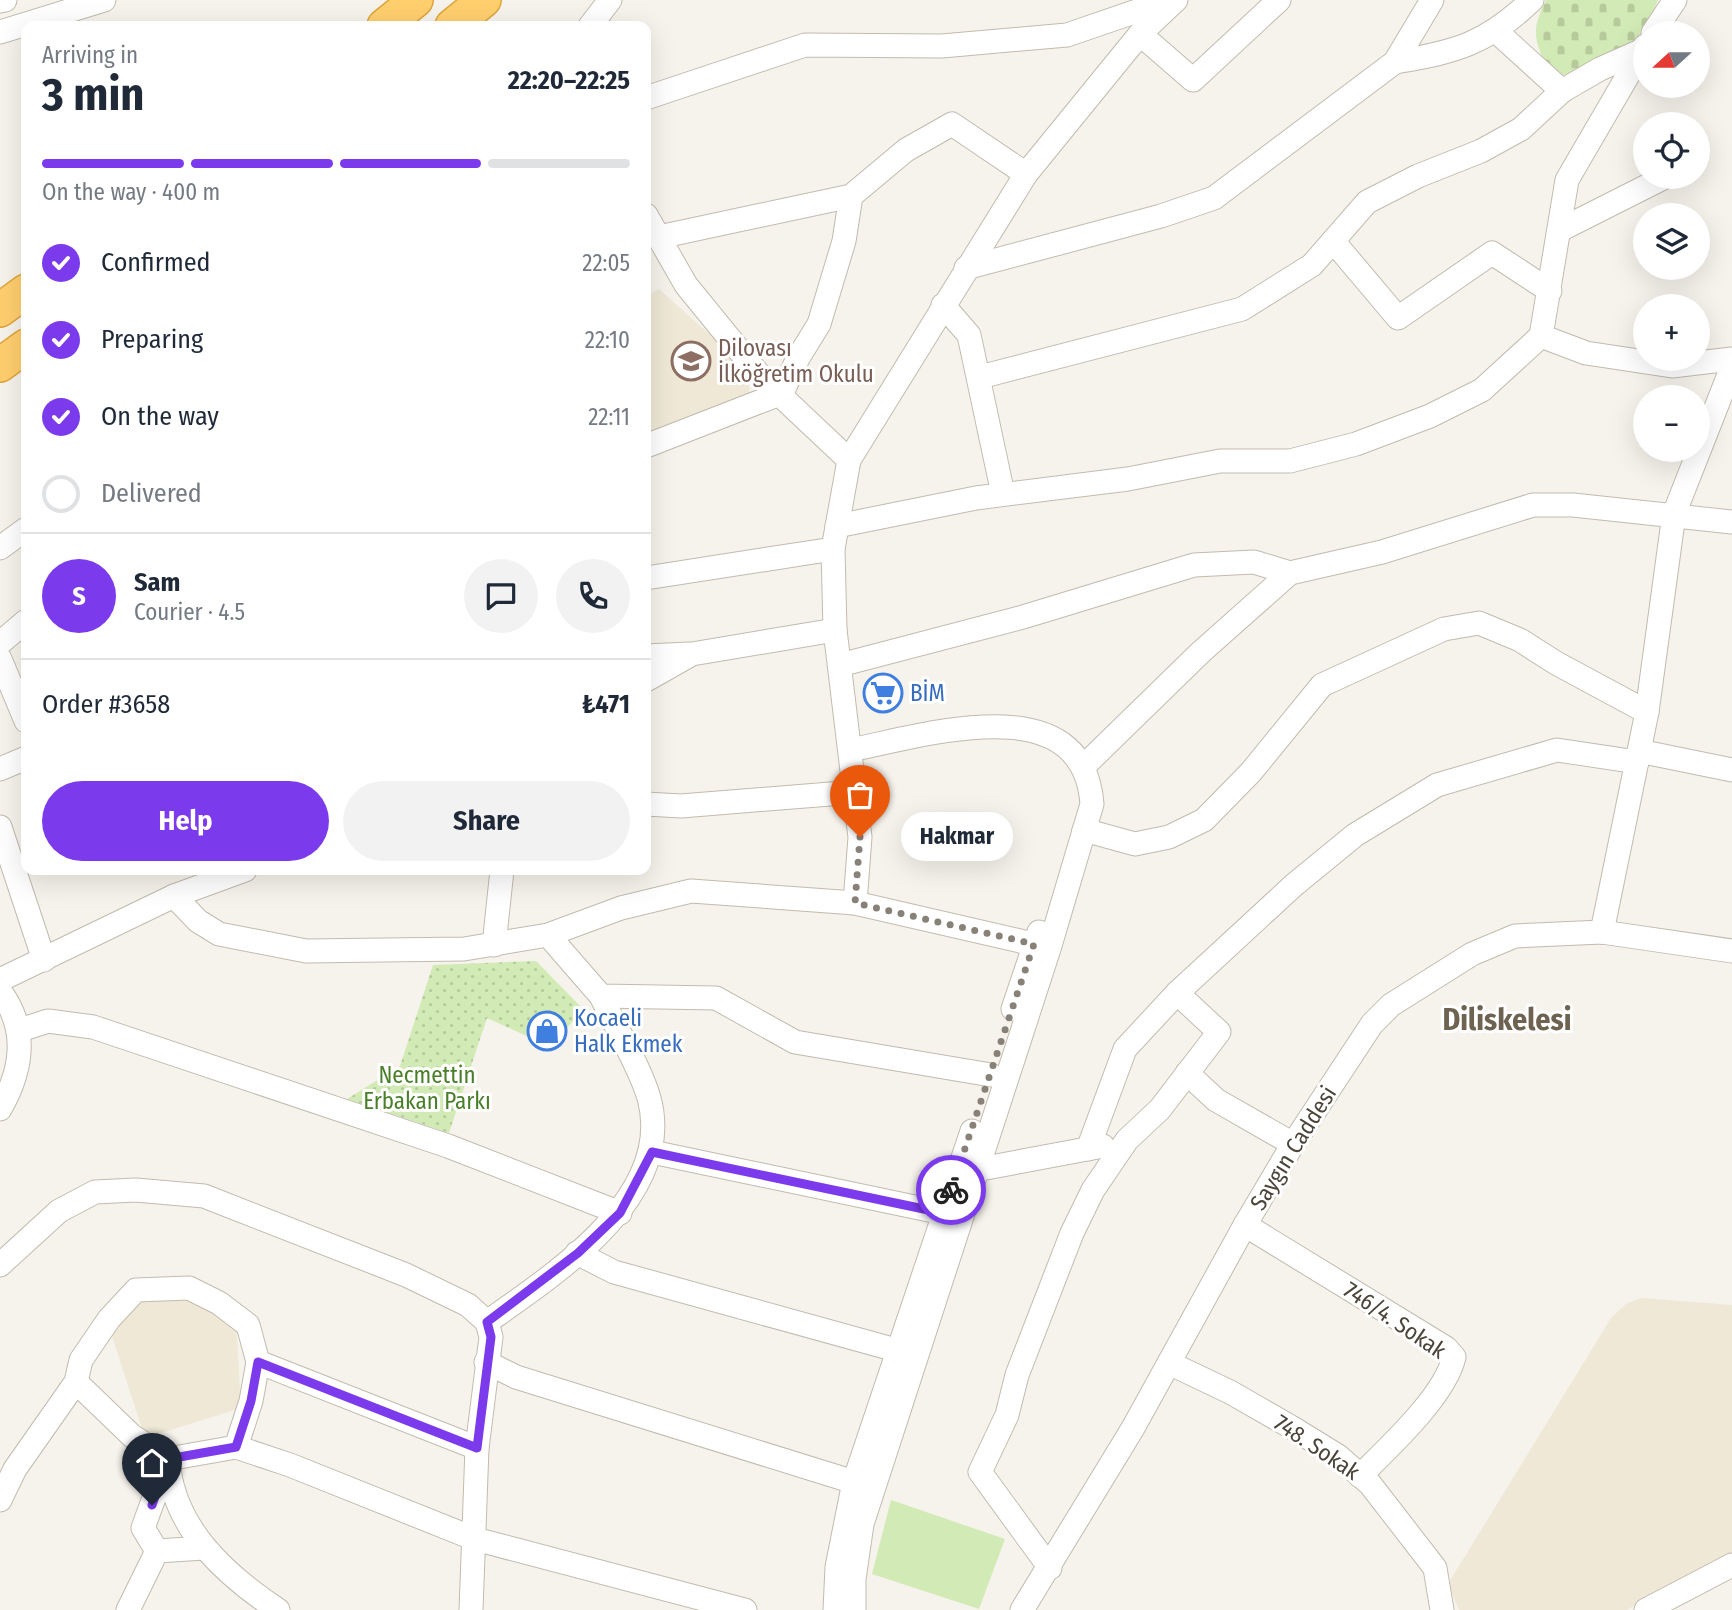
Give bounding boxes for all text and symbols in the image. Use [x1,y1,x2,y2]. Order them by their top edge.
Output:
north arrow [1633,21,1710,98]
map controls [1633,21,1710,462]
text: Arriving in [42,41,138,69]
text: 22:20–22:25 [508,65,630,96]
text: 3 min [42,67,144,122]
button: locate [1633,112,1710,189]
text: On the way · 400 m [42,178,220,206]
button: layers [1633,203,1710,280]
icon: check [42,244,80,282]
text: Confirmed [101,247,211,278]
text: 22:05 [582,249,630,277]
button: + [1633,294,1710,371]
icon: check [42,321,80,359]
text: Preparing [101,324,203,355]
text: 22:10 [585,326,630,354]
place label: Dilovası İlköğretim Okulu [718,334,874,388]
school or university icon: Dilovası İlköğretim Okulu [670,340,712,382]
button: − [1633,385,1710,462]
icon: check [42,398,80,436]
text: On the way [101,401,219,432]
text: 22:11 [588,403,630,431]
text: Delivered [101,478,202,509]
button: chat [464,559,538,633]
button: phone [556,559,630,633]
text: Sam [134,567,180,598]
text: S [72,581,86,612]
text: Courier · 4.5 [134,598,245,626]
supermarket icon: BİM [862,672,904,714]
place label: BİM [910,679,945,707]
text: Order #3658 [42,689,170,720]
text: ₺471 [582,689,630,720]
pin [830,765,890,837]
icon: bag [841,776,879,814]
button: Help [42,781,329,861]
button: Share [343,781,630,861]
callout: Hakmar [902,812,1014,862]
text: Hakmar [920,822,994,850]
district label: Diliskelesi [1443,1002,1571,1038]
place label: Kocaeli Halk Ekmek [574,1004,683,1058]
shop icon: Kocaeli Halk Ekmek [526,1010,568,1052]
park label: Necmettin Erbakan Parkı [363,1061,491,1115]
street label: Saygın Caddesi [1244,1081,1342,1215]
courier [916,1155,986,1225]
icon: bike [932,1171,970,1209]
street label: 746/4. Sokak [1338,1276,1452,1365]
street label: 748. Sokak [1269,1408,1365,1486]
pin [122,1433,182,1505]
icon: home [133,1444,171,1482]

